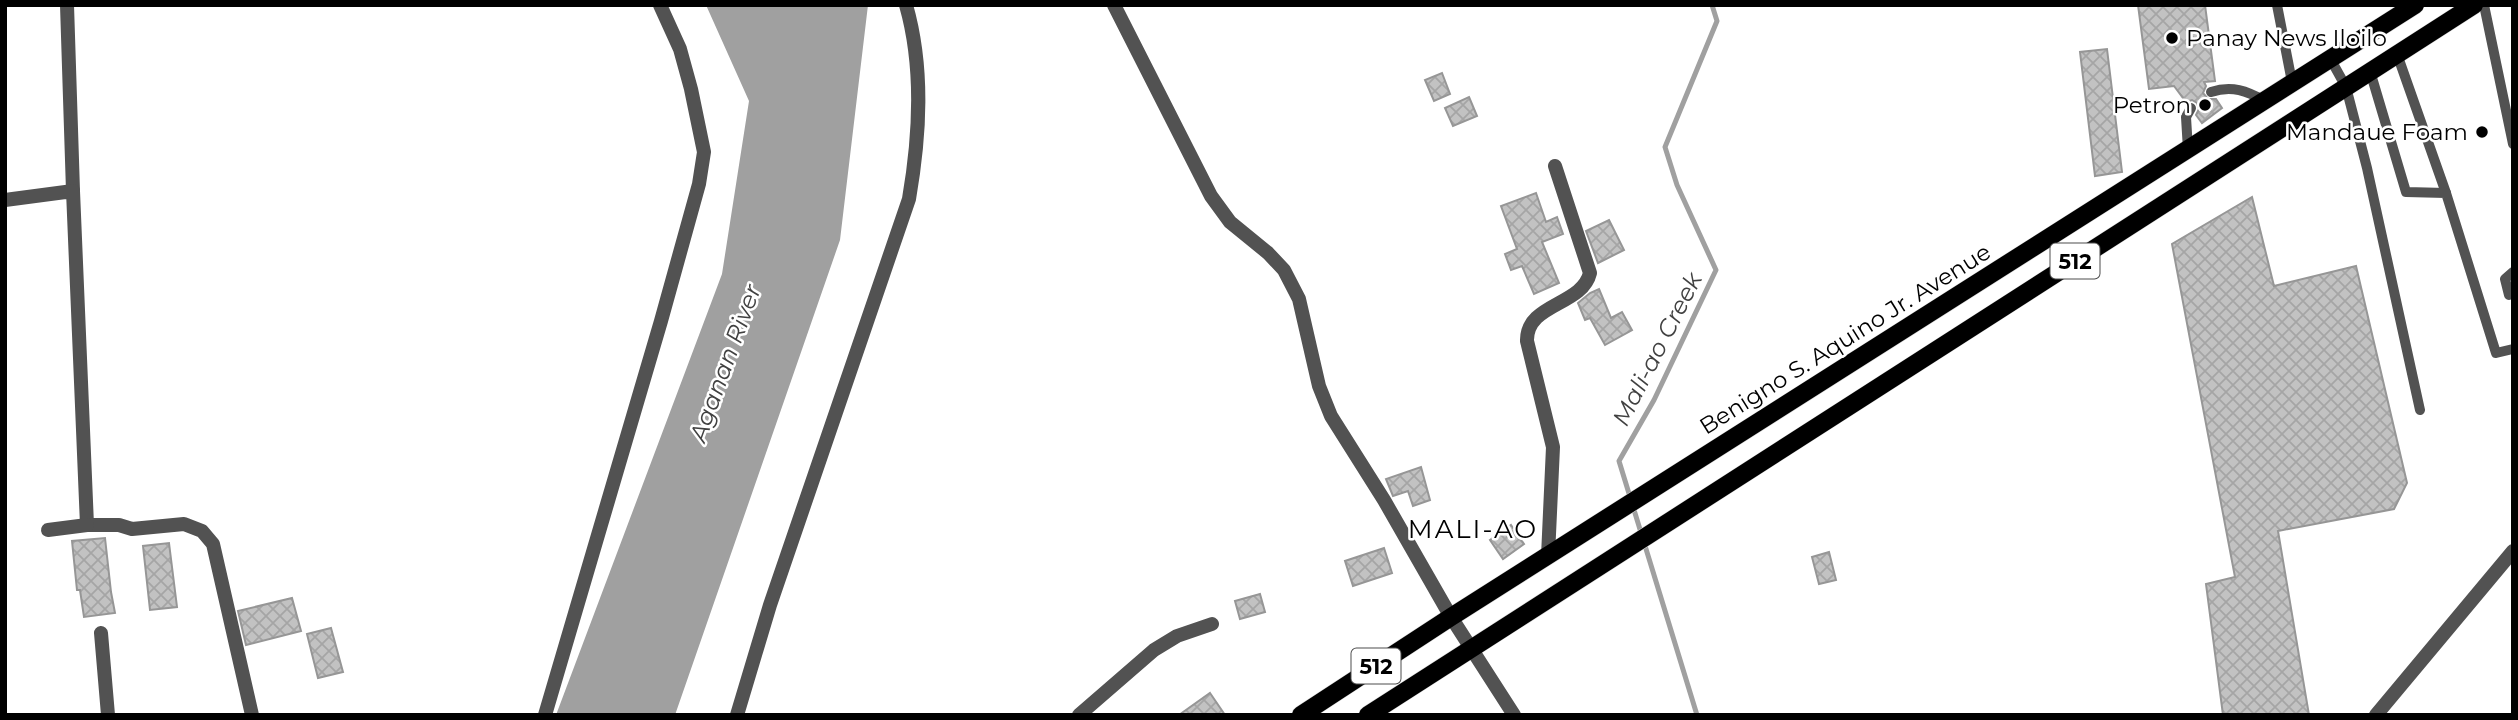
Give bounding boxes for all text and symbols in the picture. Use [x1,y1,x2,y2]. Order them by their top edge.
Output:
place label: Panay News Iloilo [2186,24,2387,52]
marker: Panay News Iloilo [2164,30,2180,46]
place label: Petron [2113,91,2191,119]
marker: Petron [2197,97,2213,113]
place label: Mandaue Foam [2286,118,2468,146]
marker: Mandaue Foam [2474,124,2490,140]
street label: Benigno S. Aquino Jr. Avenue [1694,238,1996,440]
road number: 512 [2050,244,2100,278]
water label: Mali-ao Creek [1606,266,1709,431]
water label: Aganan River [682,279,767,448]
district label: MALI-AO [1408,513,1538,545]
road number: 512 [1352,648,1400,684]

